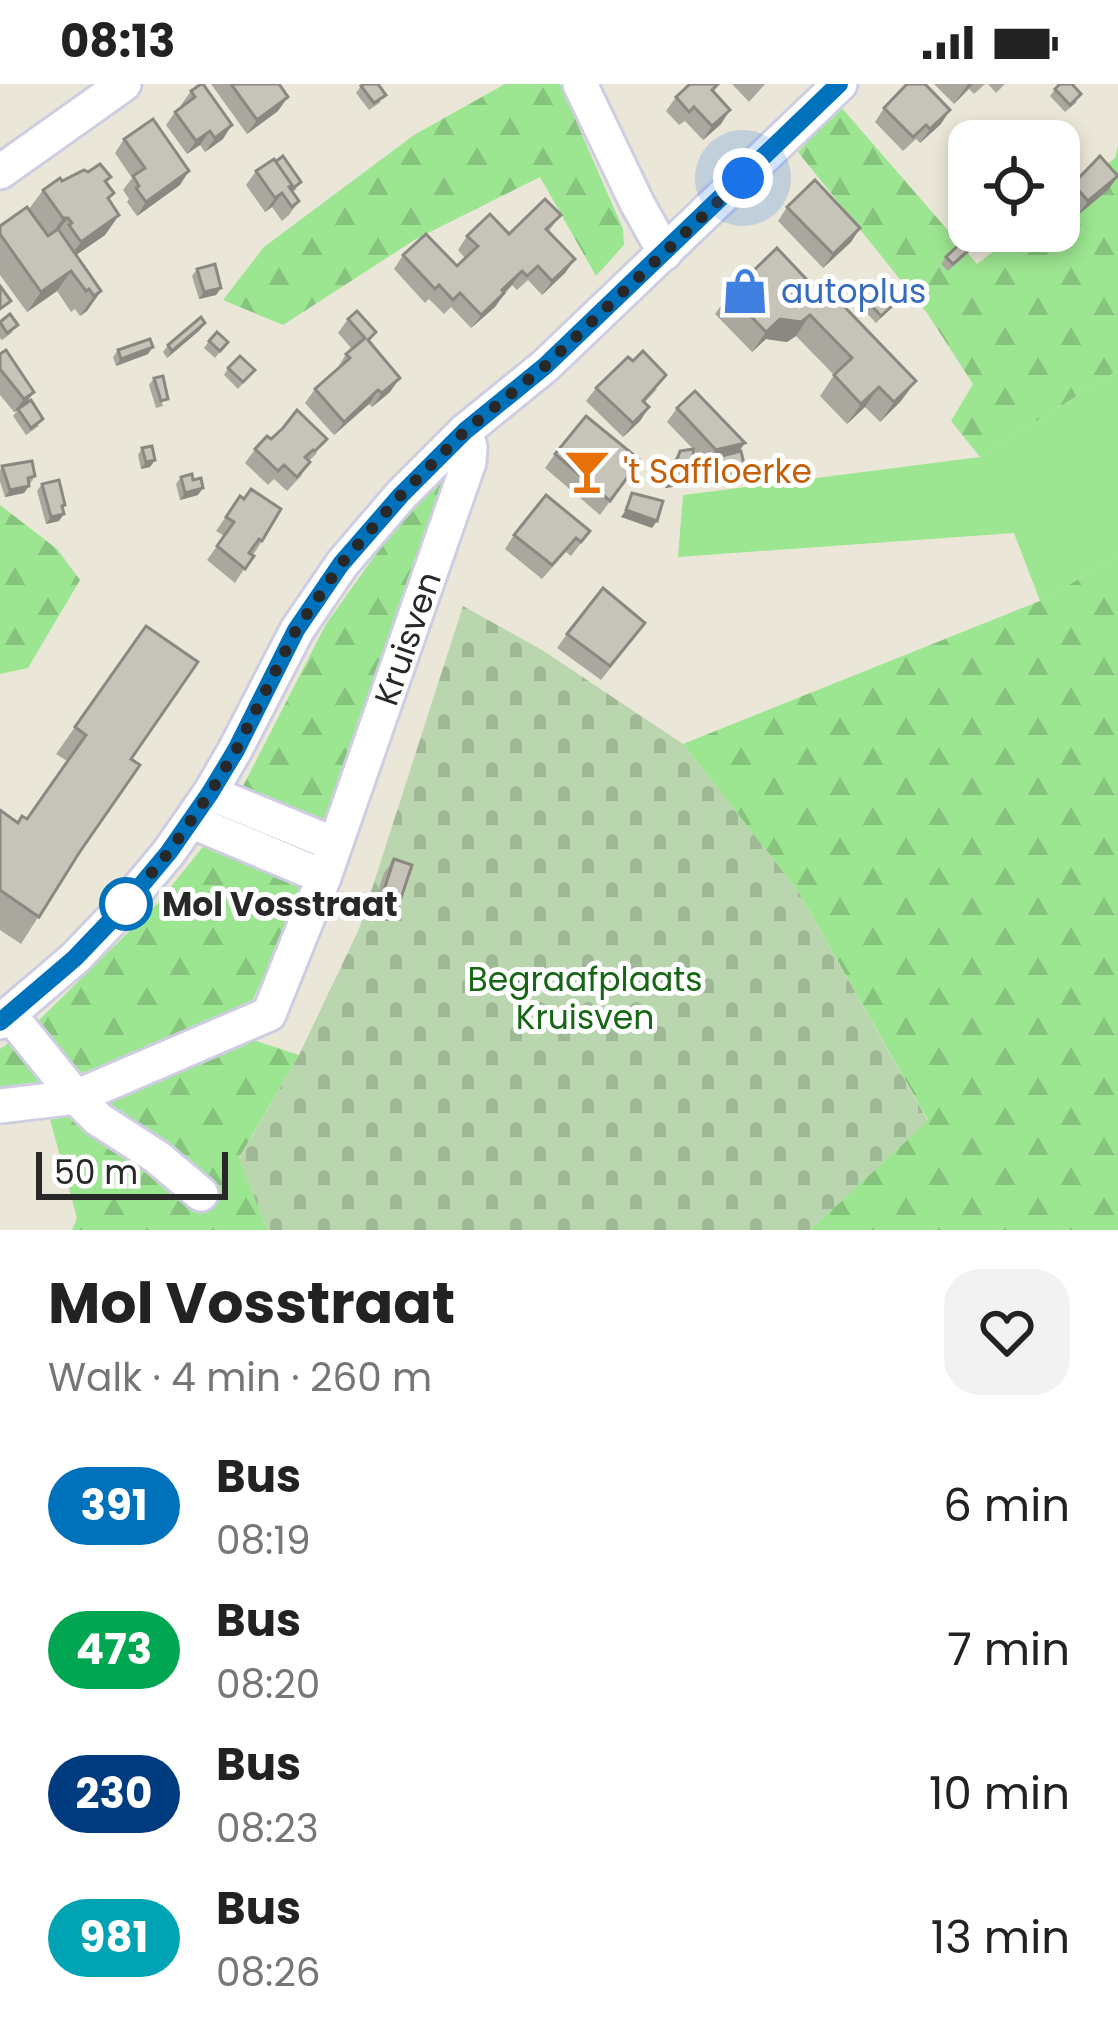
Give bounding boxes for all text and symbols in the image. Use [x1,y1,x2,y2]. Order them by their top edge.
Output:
text: 08:13 [60,10,175,73]
map controls [948,120,1080,252]
button: locate [948,120,1080,252]
your location [713,148,773,208]
shop icon: autoplus [720,266,770,316]
place label: autoplus [781,268,926,315]
bar icon: 't Saffloerke [562,446,612,496]
place label: 't Saffloerke [623,448,812,495]
street label: Kruisven [363,565,453,712]
marker: Mol Vosstraat [101,879,151,929]
place label: Mol Vosstraat [162,881,398,928]
park label: Begraafplaats Kruisven [467,956,703,1041]
scale bar [36,1146,228,1199]
text: 50 m [54,1149,138,1196]
text: Mol Vosstraat [48,1263,455,1343]
button: heart [944,1269,1070,1395]
text: Walk · 4 min · 260 m [48,1350,432,1405]
text: Bus [216,1445,301,1508]
text: 6 min [943,1474,1070,1537]
text: 391 [80,1476,148,1535]
text: 08:19 [216,1513,310,1568]
text: Bus [216,1589,301,1652]
text: 7 min [947,1618,1070,1681]
text: 473 [76,1620,152,1679]
text: 08:20 [216,1657,320,1712]
text: Bus [216,1733,301,1796]
text: 10 min [929,1762,1070,1825]
text: 230 [76,1764,152,1823]
text: 08:23 [216,1801,319,1856]
text: Bus [216,1877,301,1940]
text: 13 min [931,1906,1070,1969]
text: 981 [80,1908,148,1967]
text: 08:26 [216,1945,321,2000]

